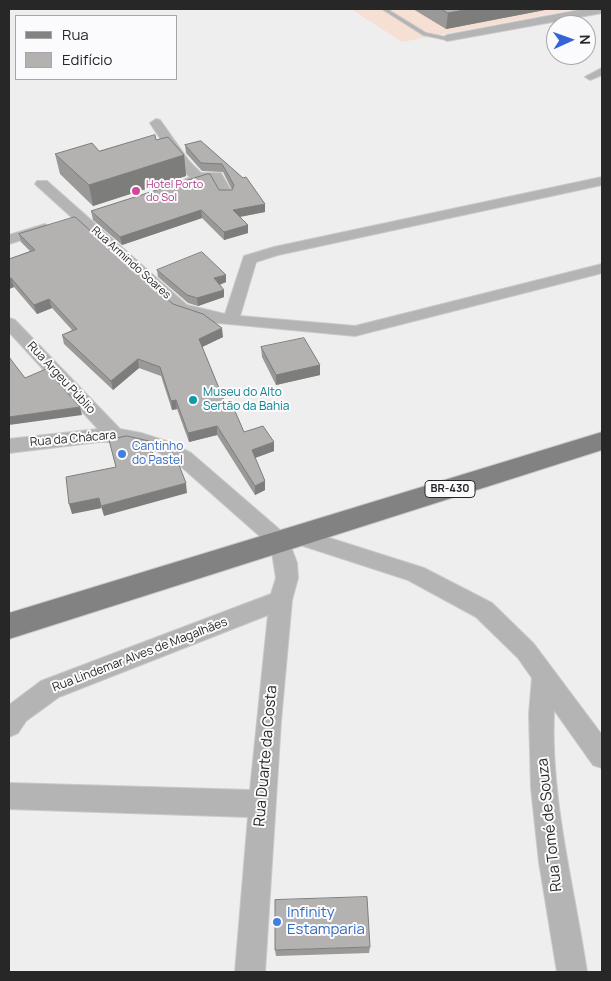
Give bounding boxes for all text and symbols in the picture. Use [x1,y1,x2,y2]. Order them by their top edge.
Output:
legend [15,15,178,80]
north arrow [546,15,596,65]
text: Rua [62,24,89,45]
text: N [576,34,595,45]
text: Edifício [62,49,112,70]
place label: Hotel Porto do Sol [146,178,203,204]
marker: Hotel Porto do Sol [130,185,142,197]
street label: Rua Armindo Soares [89,224,173,302]
street label: Rua Argeu Públio [24,339,98,417]
place label: Museu do Alto Sertão da Bahia [203,386,290,414]
marker: Museu do Alto Sertão da Bahia [187,394,199,406]
street label: Rua da Chácara [29,428,117,450]
place label: Cantinho do Pastel [132,440,183,468]
marker: Cantinho do Pastel [116,448,128,460]
road number: BR-430 [425,480,475,498]
street label: Rua Lindemar Alves de Magalhães [50,615,230,695]
street label: Rua Duarte da Costa [251,685,281,827]
street label: Rua Tomé de Souza [534,757,566,893]
place label: Infinity Estamparia [287,904,365,939]
marker: Infinity Estamparia [271,916,283,928]

